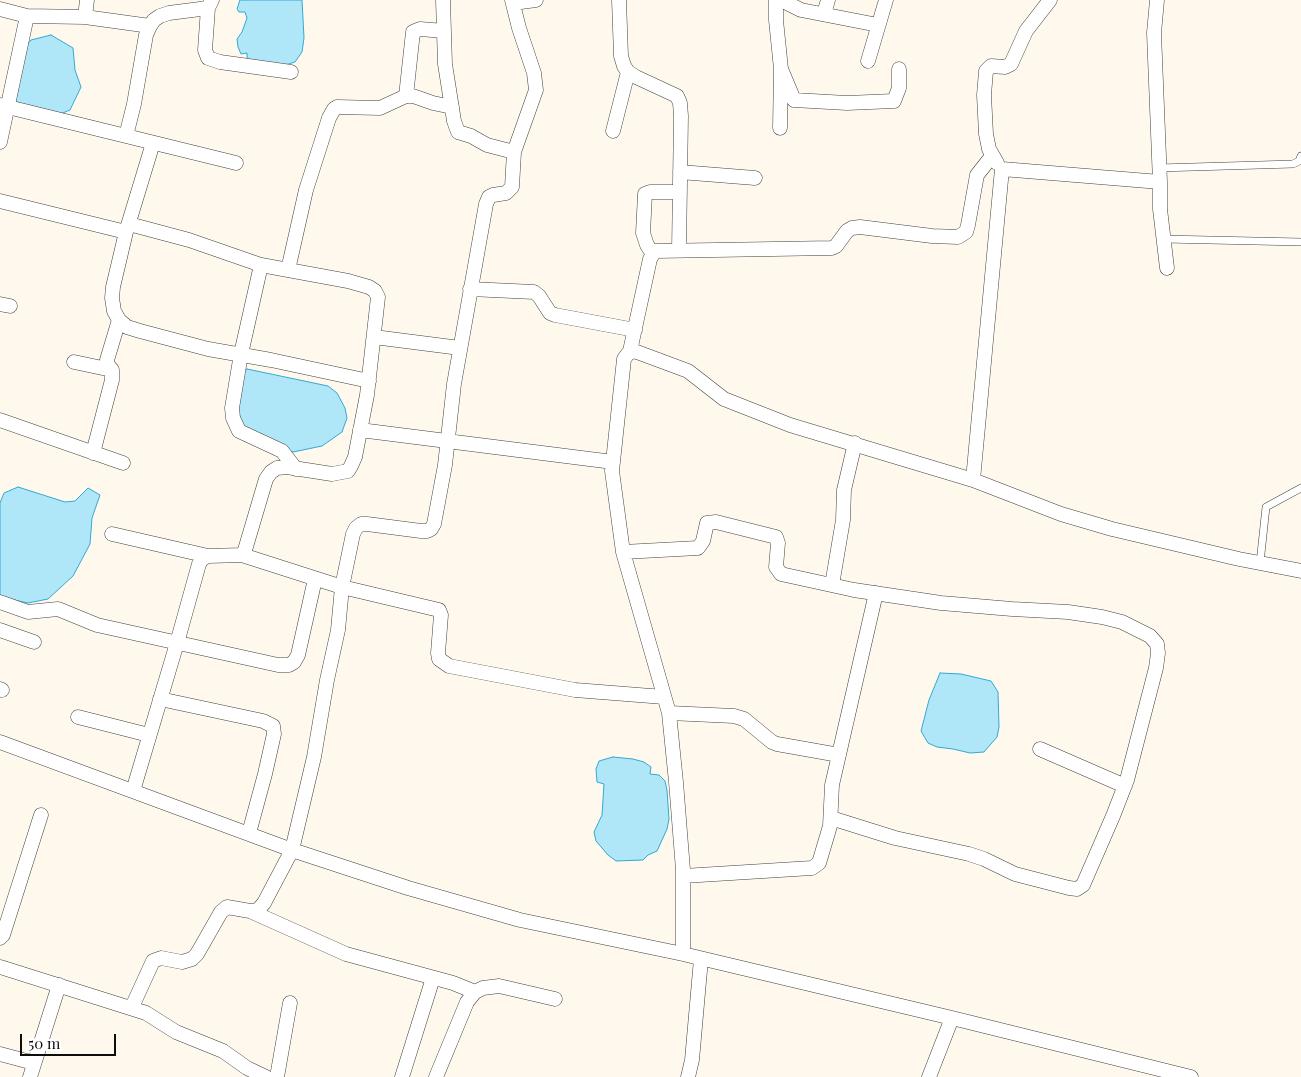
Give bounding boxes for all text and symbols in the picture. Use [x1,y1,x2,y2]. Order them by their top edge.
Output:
scale bar [22,1024,119,1056]
text: 50 m [28,1033,60,1053]

